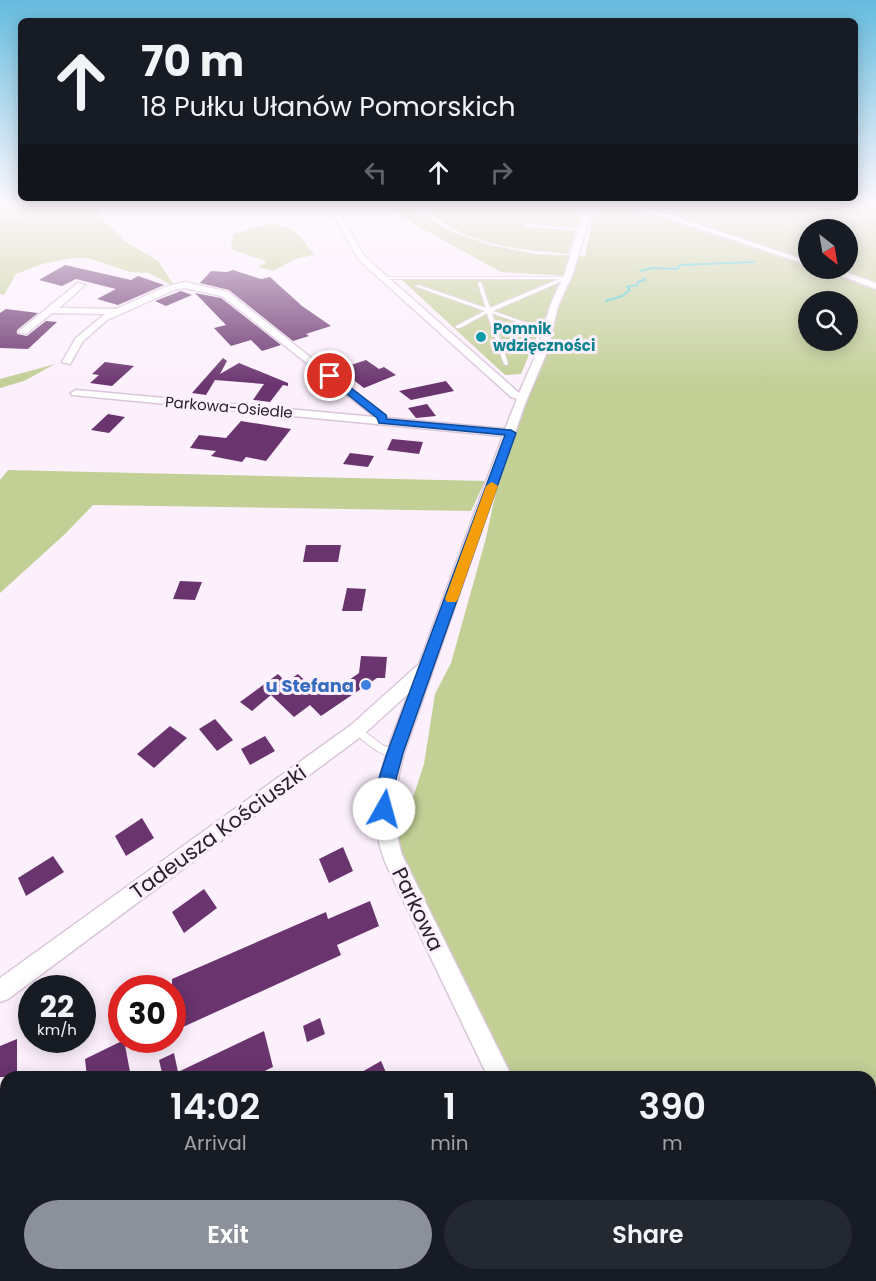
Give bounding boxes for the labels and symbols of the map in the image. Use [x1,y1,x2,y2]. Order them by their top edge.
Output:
north arrow [798,219,858,279]
place label: Pomnik wdzięczności [493,318,595,356]
marker: Pomnik wdzięczności [474,330,488,344]
pin [304,350,355,401]
street label: Parkowa-Osiedle [164,391,294,423]
place label: u Stefana [266,673,354,698]
marker: u Stefana [359,678,373,692]
street label: Tadeusza Kościuszki [124,758,312,906]
position arrow [352,777,416,841]
street label: Parkowa [385,862,451,956]
speed limit sign: 30 [108,975,186,1053]

